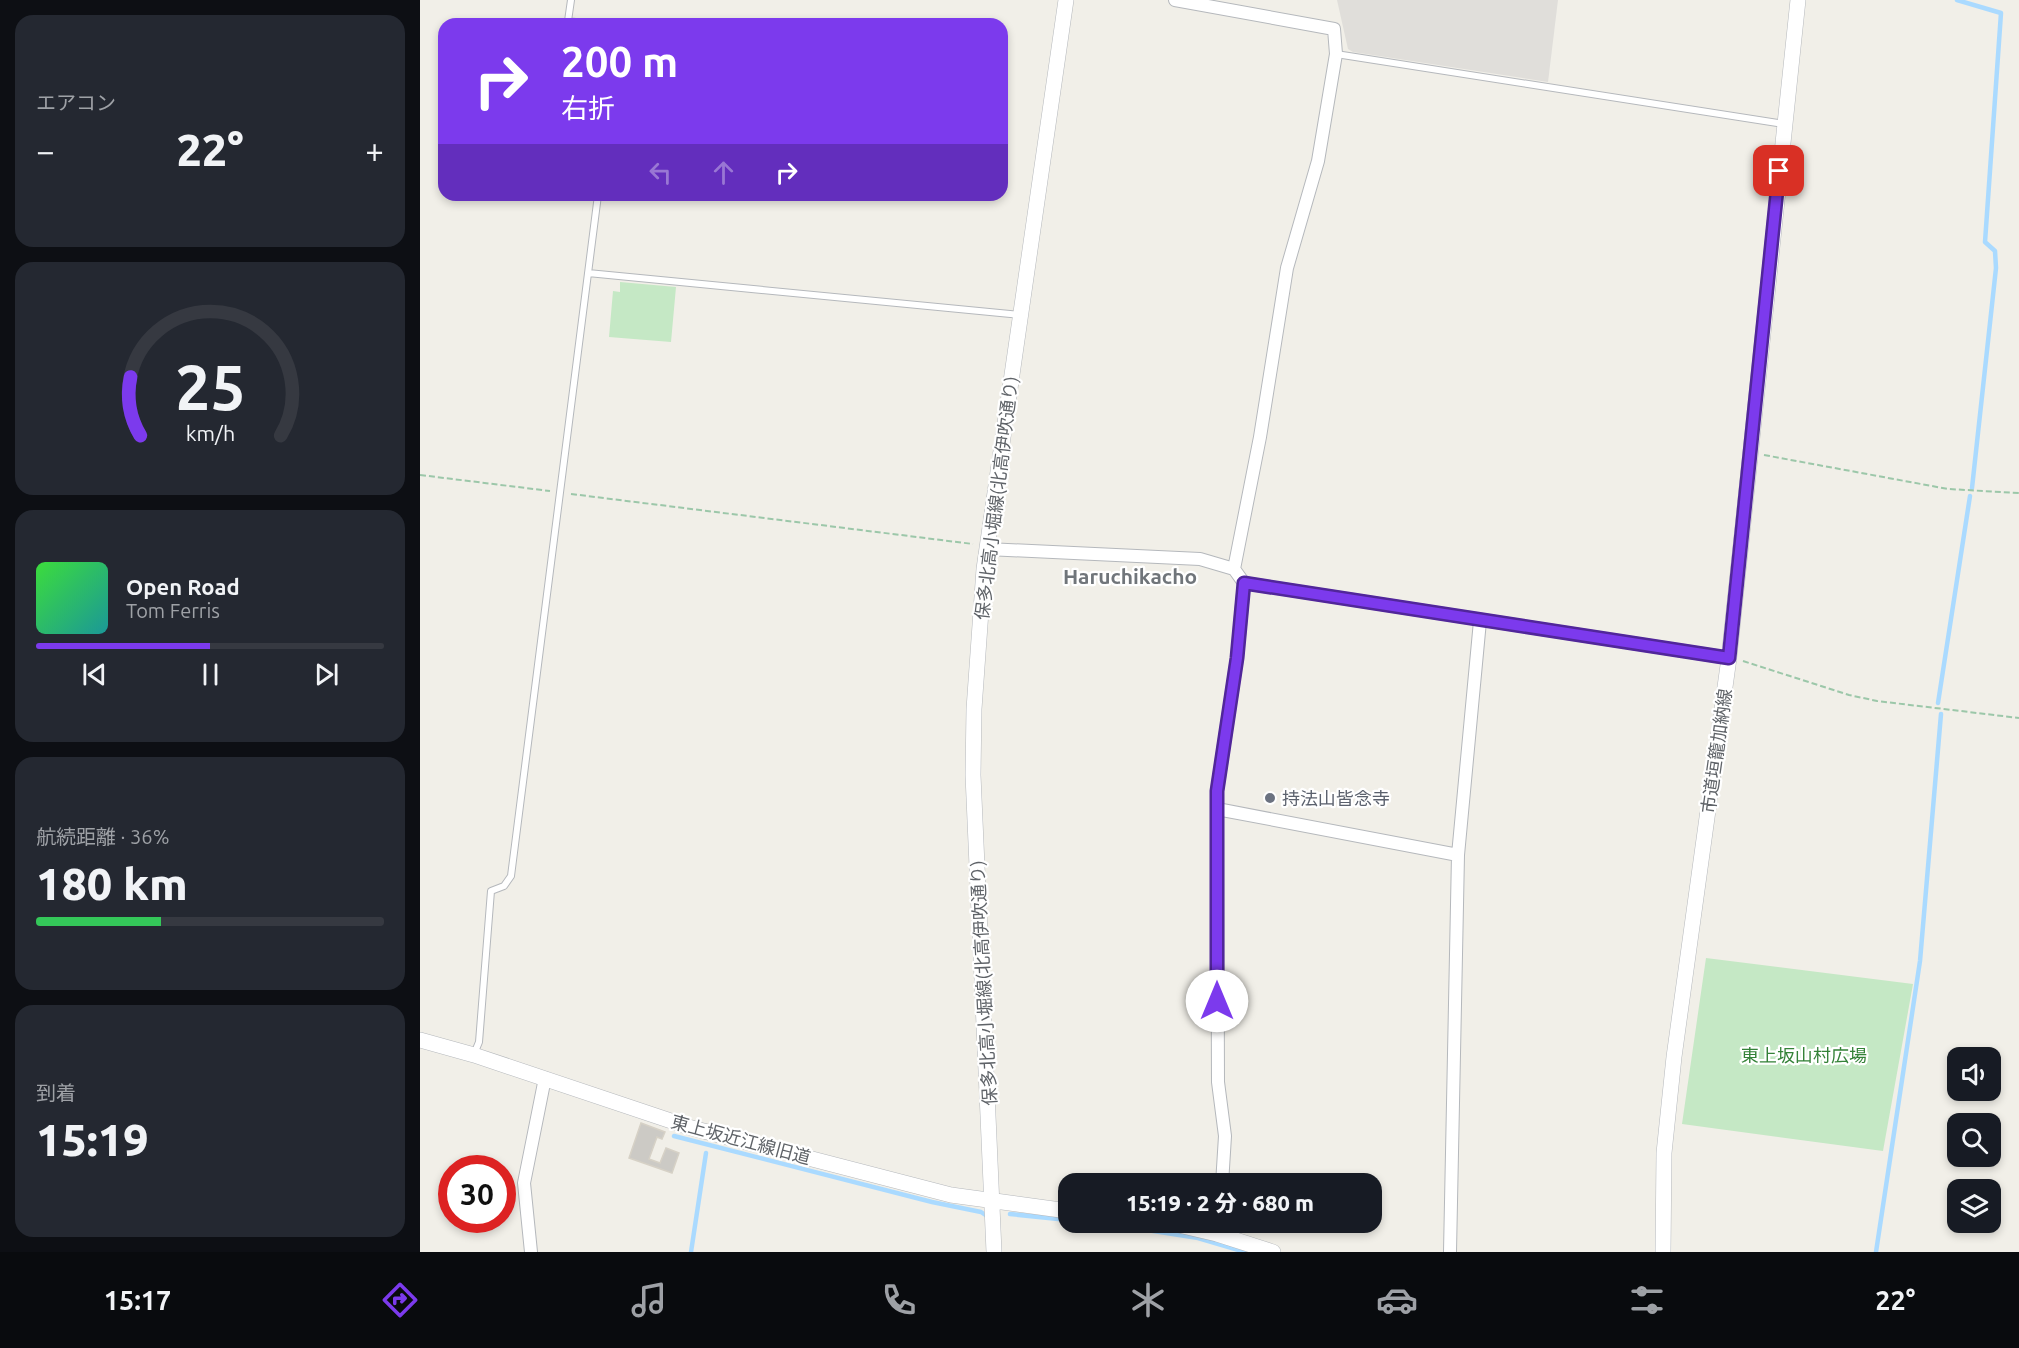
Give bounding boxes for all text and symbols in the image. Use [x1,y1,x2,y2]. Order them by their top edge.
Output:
text: 200 m [561,38,678,85]
icon: right [462,42,540,120]
text: エアコン [36,91,116,114]
text: 右折 [561,93,615,123]
text: 22° [176,124,244,175]
text: − [36,132,55,169]
text: + [365,132,384,169]
pin [1753,145,1804,196]
icon: arrive [1762,154,1795,187]
icon: left [644,156,677,189]
icon: ahead [707,156,740,189]
icon: right [770,156,803,189]
text: 25 [175,352,245,422]
street label: 保多北高小堀線(北高伊吹通り) [971,375,1022,621]
text: km/h [185,421,235,445]
district label: Haruchikacho [1063,564,1197,588]
text: Open Road [126,574,240,599]
text: Tom Ferris [126,599,220,622]
icon: previous [78,658,111,691]
icon: pause [194,658,227,691]
icon: next [310,658,343,691]
street label: 市道垣籠加納線 [1697,687,1735,815]
place label: 持法山皆念寺 [1282,788,1390,808]
marker: 持法山皆念寺 [1263,791,1277,805]
text: 航続距離 · 36% [36,825,169,848]
text: 180 km [36,858,188,909]
street label: 保多北高小堀線(北高伊吹通り) [967,860,1000,1106]
position arrow [1185,969,1249,1033]
park label: 東上坂山村広場 [1741,1045,1867,1065]
map controls [1947,1047,2001,1233]
button: sound [1947,1047,2001,1101]
text: 到着 [36,1081,76,1104]
street label: 東上坂近江線旧道 [669,1111,813,1167]
button: search [1947,1113,2001,1167]
text: 15:19 [36,1114,149,1165]
speed limit sign: 30 [438,1155,516,1233]
button: layers [1947,1179,2001,1233]
text: 15:19 · 2 分 · 680 m [1126,1190,1314,1215]
icon: directions [379,1279,421,1321]
icon: music [628,1279,670,1321]
icon: phone [878,1279,920,1321]
icon: climate [1127,1279,1169,1321]
icon: car [1376,1279,1418,1321]
icon: filters [1626,1279,1668,1321]
text: 15:17 [104,1285,171,1315]
text: 22° [1875,1285,1915,1315]

